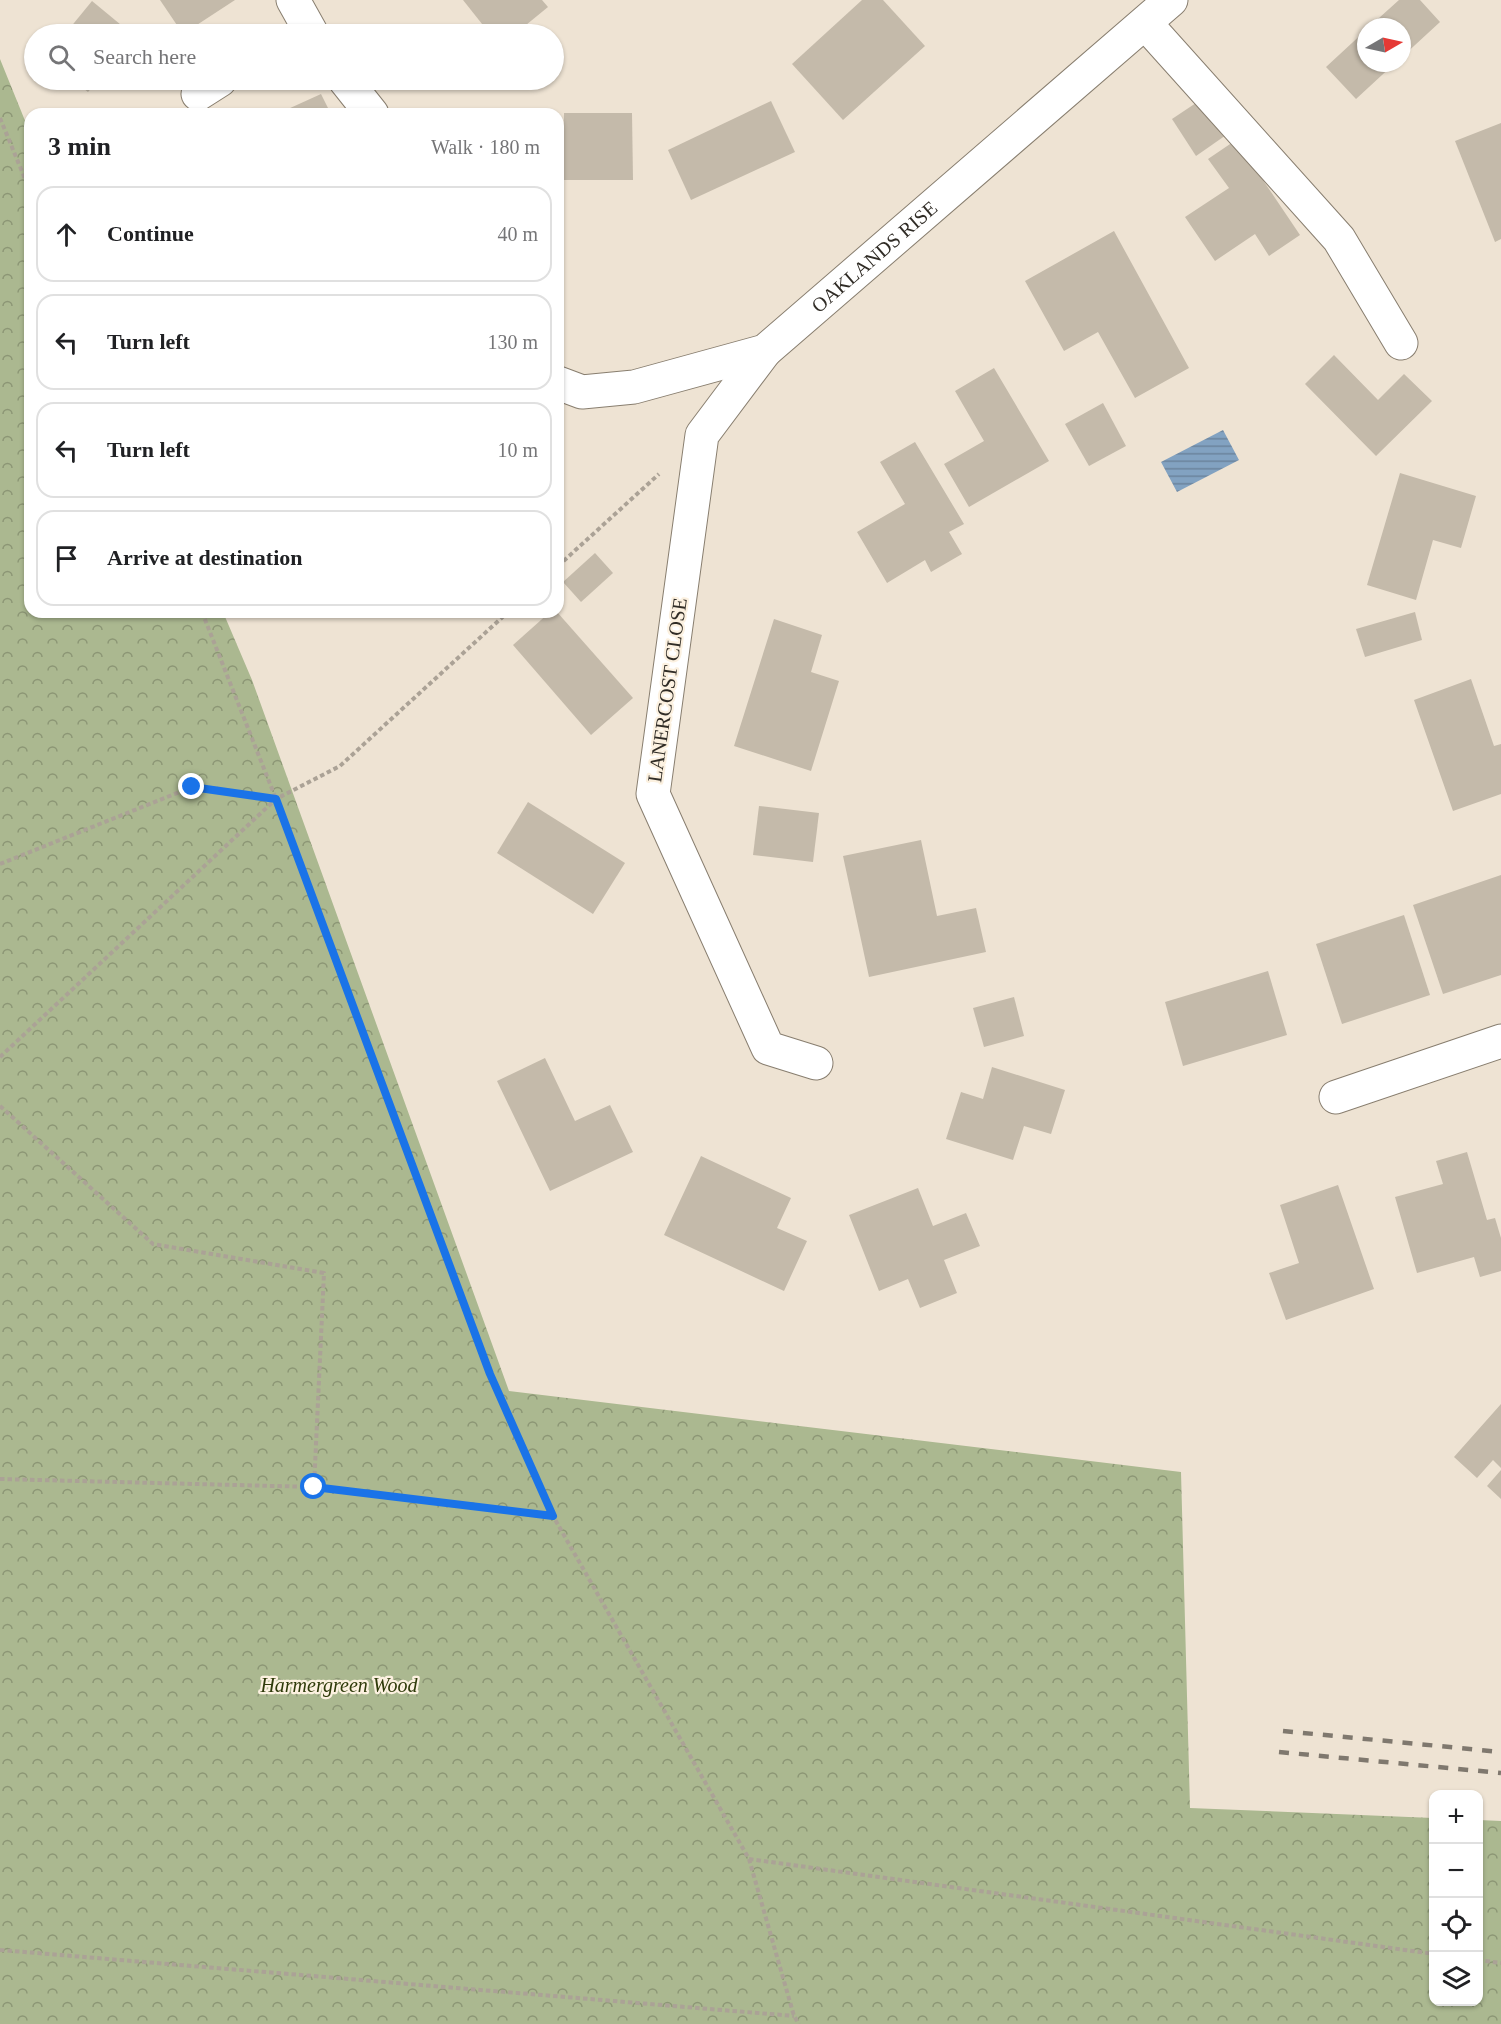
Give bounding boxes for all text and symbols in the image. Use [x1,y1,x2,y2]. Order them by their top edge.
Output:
north arrow [1357,18,1411,72]
search box [24,24,564,90]
icon: search [45,41,78,74]
text: Search here [93,44,196,69]
text: 3 min [48,132,111,161]
text: Walk · 180 m [431,136,540,158]
street label: OAKLANDS RISE [807,197,941,317]
icon: ahead [50,218,83,251]
text: Continue [107,221,194,246]
text: 40 m [497,223,538,245]
icon: left [50,326,83,359]
text: Turn left [107,329,190,354]
text: 130 m [487,331,538,353]
icon: left [50,434,83,467]
text: Turn left [107,437,190,462]
text: 10 m [497,439,538,461]
icon: arrive [50,542,83,575]
text: Arrive at destination [107,545,303,570]
street label: LANERCOST CLOSE [643,596,691,784]
route end [178,773,204,799]
route start [300,1473,326,1499]
park label: Harmergreen Wood [259,1674,419,1697]
map controls [1429,1790,1483,2006]
button: + [1429,1790,1483,1844]
button: − [1429,1844,1483,1898]
button: locate [1429,1898,1483,1952]
button: layers [1429,1952,1483,2006]

